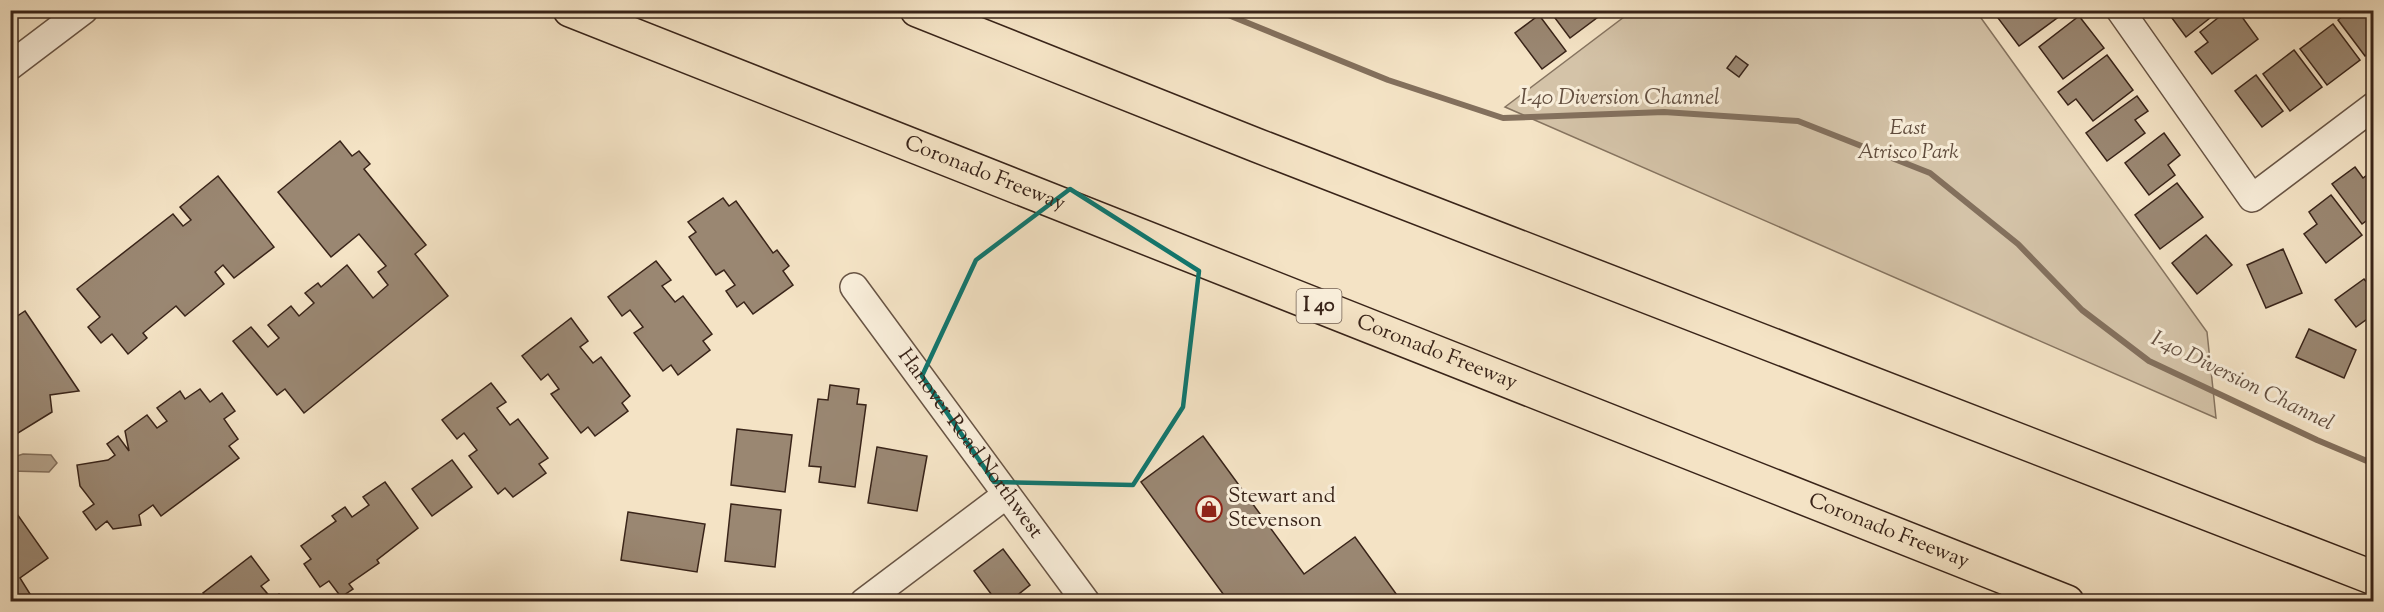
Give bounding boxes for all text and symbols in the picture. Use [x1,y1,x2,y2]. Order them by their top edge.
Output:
water label: I-40 Diversion Channel [1520,83,1720,115]
park label: East Atrisco Park [1857,114,1959,168]
street label: Coronado Freeway [900,129,1070,220]
road number: I 40 [1296,289,1342,323]
street label: Coronado Freeway [1352,307,1522,398]
water label: I-40 Diversion Channel [2145,324,2339,440]
street label: Hanover Road Northwest [890,343,1050,545]
place label: Stewart and Stevenson [1228,482,1336,536]
street label: Coronado Freeway [1804,486,1974,577]
shop icon: Stewart and Stevenson [1194,494,1224,524]

